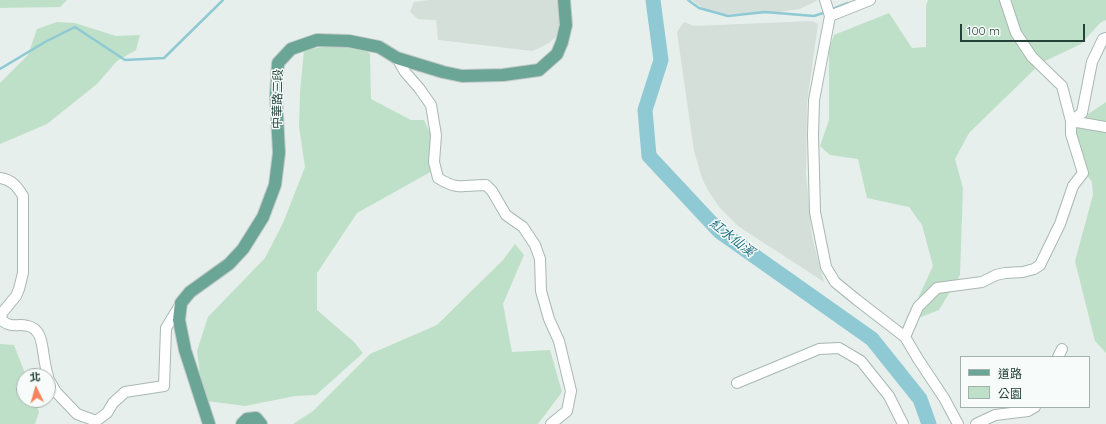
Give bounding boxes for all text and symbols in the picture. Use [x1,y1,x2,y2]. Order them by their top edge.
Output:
scale bar [962,16,1087,42]
text: 100 m [967,23,1000,38]
street label: 中華路三段 [270,69,286,129]
water label: 紅水仙溪 [707,216,757,260]
legend [960,356,1090,408]
text: 道路 [998,366,1022,381]
north arrow [16,368,56,408]
text: 北 [29,370,41,384]
text: 公園 [998,386,1022,401]

